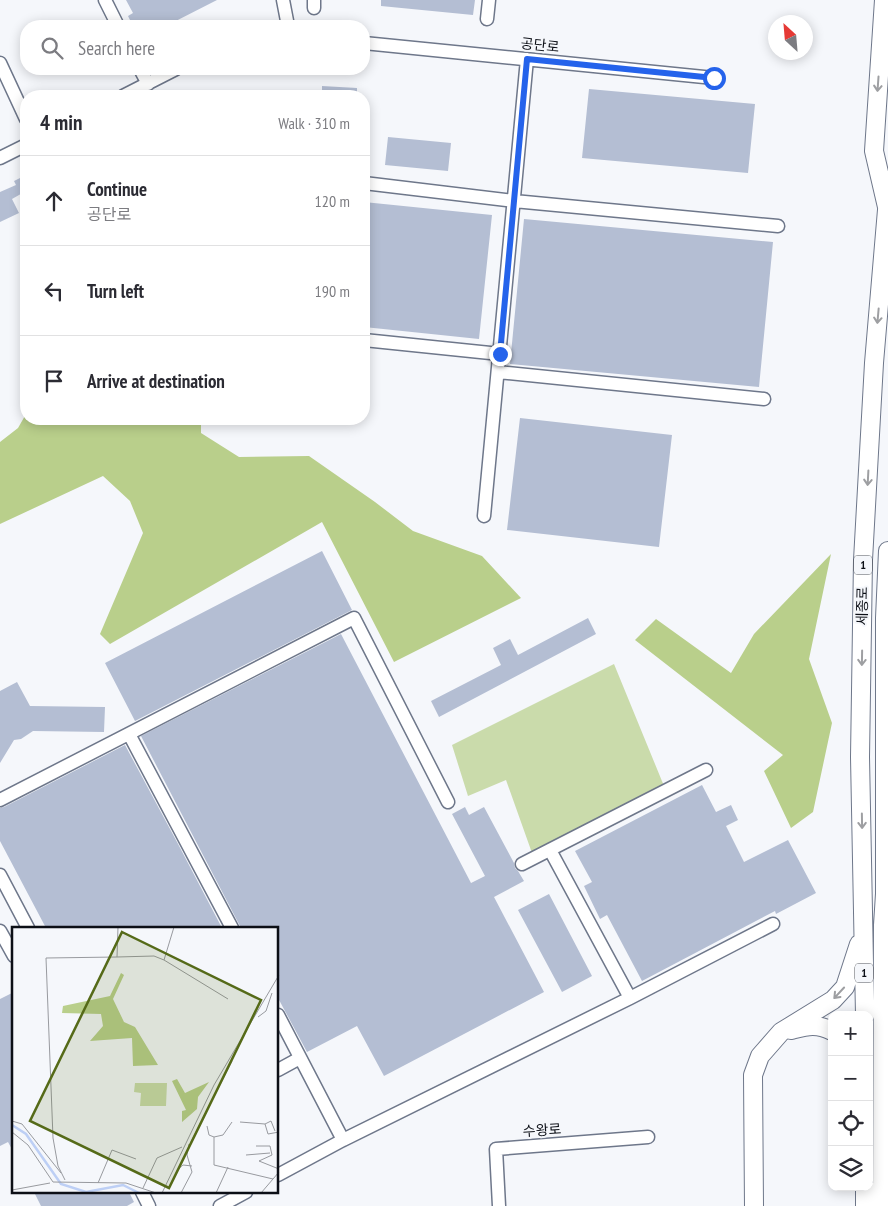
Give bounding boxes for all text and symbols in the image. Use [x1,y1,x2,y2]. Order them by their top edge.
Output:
north arrow [768,15,813,60]
search box [20,20,370,75]
icon: search [38,34,66,62]
street label: 공단로 [520,34,560,56]
text: Search here [78,36,155,60]
route start [703,67,726,90]
one-way arrow [873,75,883,91]
text: 4 min [40,109,82,136]
text: Walk · 310 m [278,113,350,133]
text: Continue [87,177,147,201]
icon: ahead [40,187,68,215]
text: 120 m [315,191,350,211]
text: 공단로 [87,204,131,224]
icon: left [40,277,68,305]
text: Turn left [87,279,144,303]
text: 190 m [315,281,350,301]
one-way arrow [873,308,883,324]
route end [489,343,512,366]
icon: arrive [40,367,68,395]
text: Arrive at destination [87,369,225,393]
one-way arrow [863,470,872,486]
road number: 1 [854,556,872,574]
street label: 세종로 [853,586,871,625]
one-way arrow [857,650,867,666]
one-way arrow [857,813,866,829]
inset map [12,927,279,1194]
road number: 1 [855,964,873,982]
one-way arrow [833,986,845,999]
map controls [828,1011,873,1191]
button: + [828,1011,873,1056]
button: − [828,1056,873,1101]
button: locate [828,1101,873,1146]
street label: 수왕로 [522,1120,562,1140]
button: layers [828,1146,873,1191]

